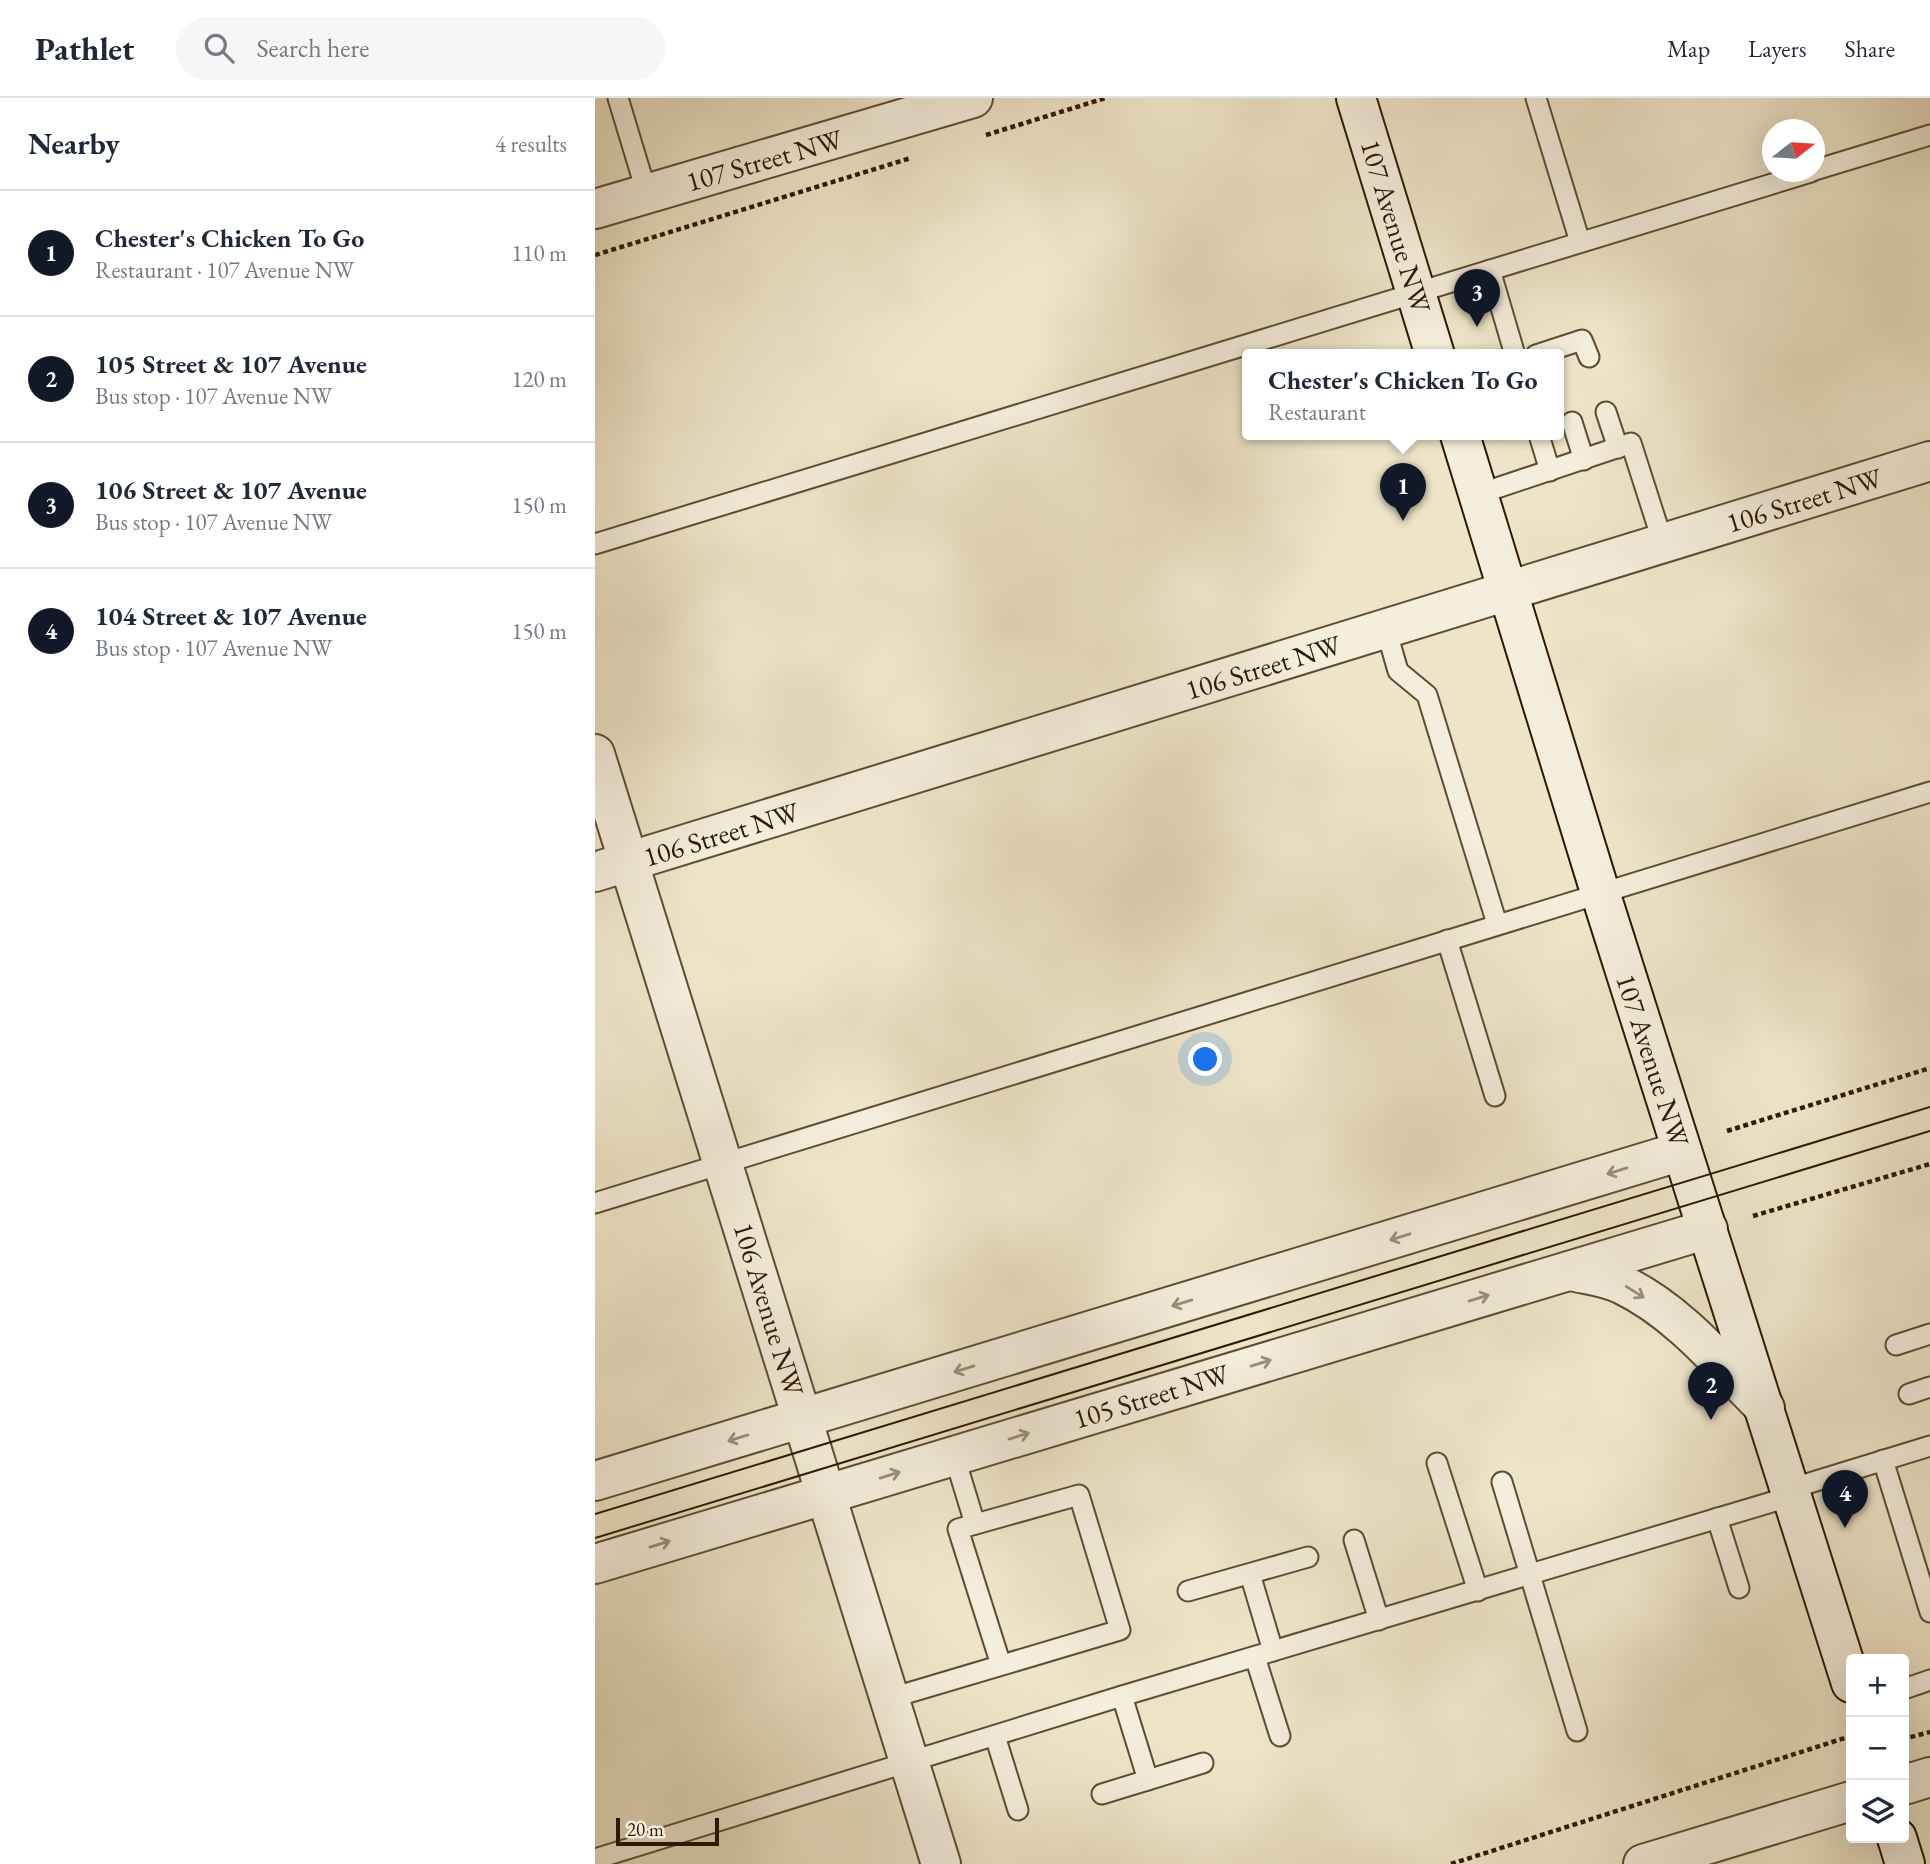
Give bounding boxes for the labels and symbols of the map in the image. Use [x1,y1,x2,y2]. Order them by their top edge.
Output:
north arrow [1762,119,1825,182]
street label: 107 Street NW [682,120,848,199]
street label: 107 Avenue NW [1353,135,1440,318]
pin: 3 [1454,269,1500,327]
street label: 106 Street NW [1722,459,1887,541]
pin: 1 [1380,463,1426,521]
street label: 106 Street NW [1181,626,1346,708]
street label: 106 Street NW [639,793,804,875]
street label: 107 Avenue NW [1608,969,1698,1152]
your location [1188,1042,1222,1076]
one-way arrow [1606,1165,1628,1178]
street label: 106 Avenue NW [726,1218,813,1401]
one-way arrow [1389,1232,1411,1244]
one-way arrow [1624,1286,1644,1300]
one-way arrow [1467,1291,1489,1304]
one-way arrow [1171,1298,1193,1311]
street label: 105 Street NW [1069,1355,1234,1437]
one-way arrow [1249,1356,1271,1369]
pin: 2 [1688,1362,1734,1420]
one-way arrow [953,1364,975,1377]
one-way arrow [1008,1428,1030,1441]
one-way arrow [727,1433,749,1446]
one-way arrow [878,1467,900,1480]
pin: 4 [1822,1470,1868,1528]
one-way arrow [649,1537,671,1550]
scale bar [616,1815,719,1847]

